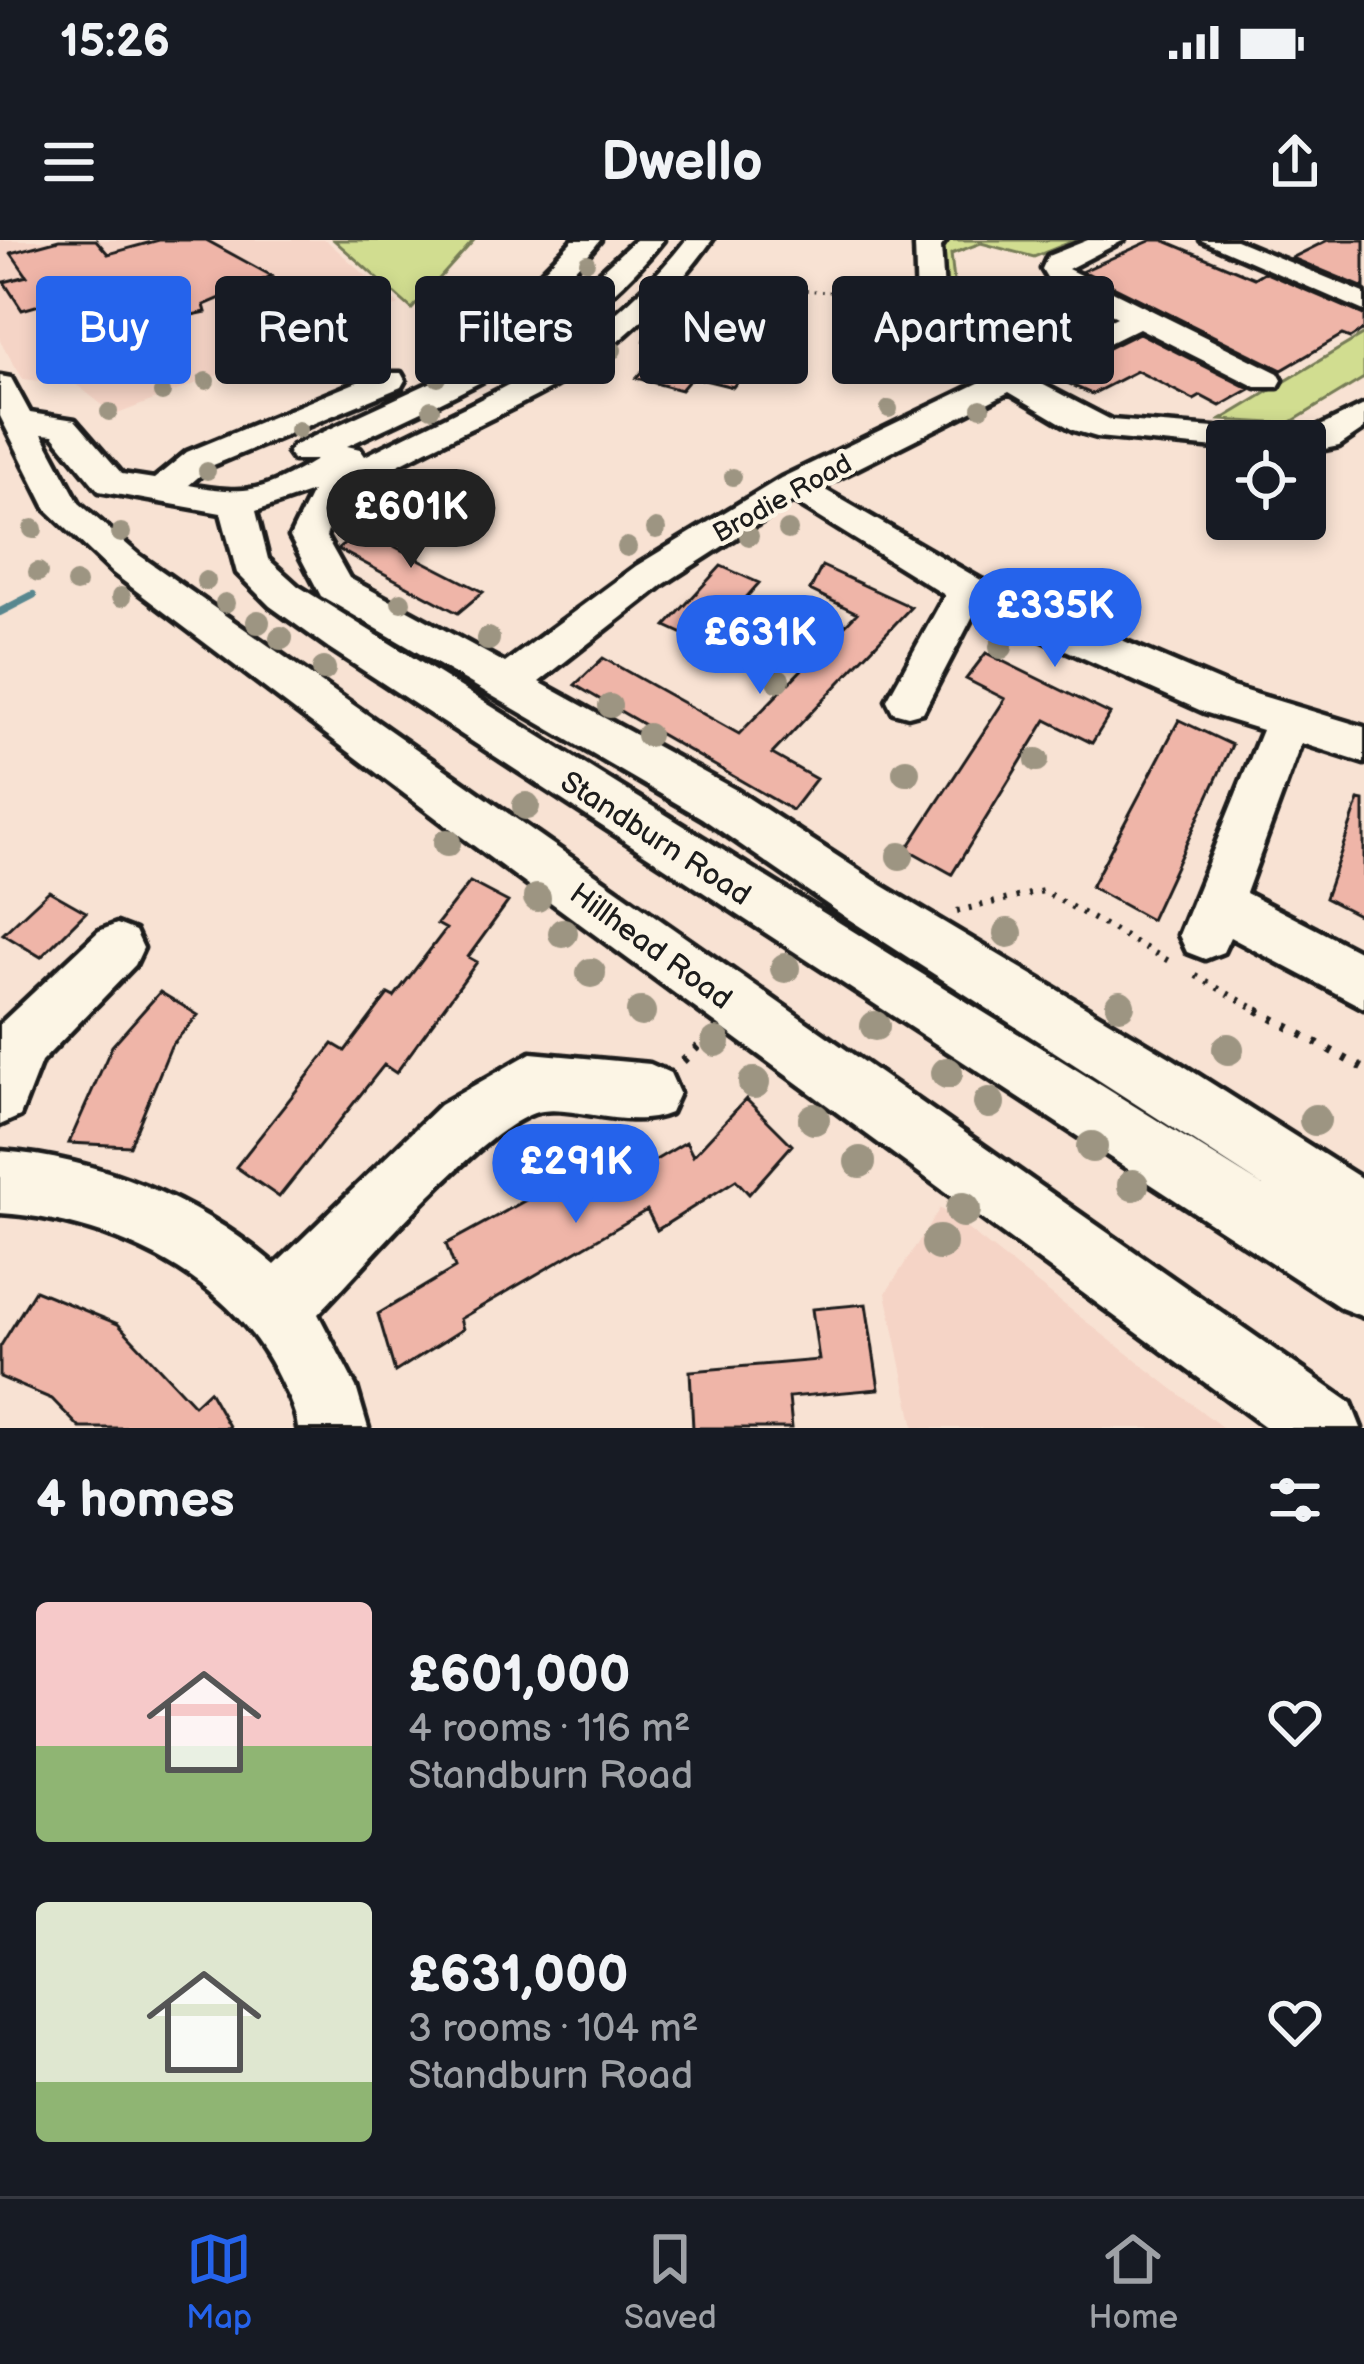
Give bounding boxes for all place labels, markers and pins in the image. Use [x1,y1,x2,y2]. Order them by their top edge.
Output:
pin: £601K [327,469,495,571]
pin: £335K [971,568,1139,670]
pin: £631K [676,595,844,697]
pin: £291K [492,1124,660,1226]

